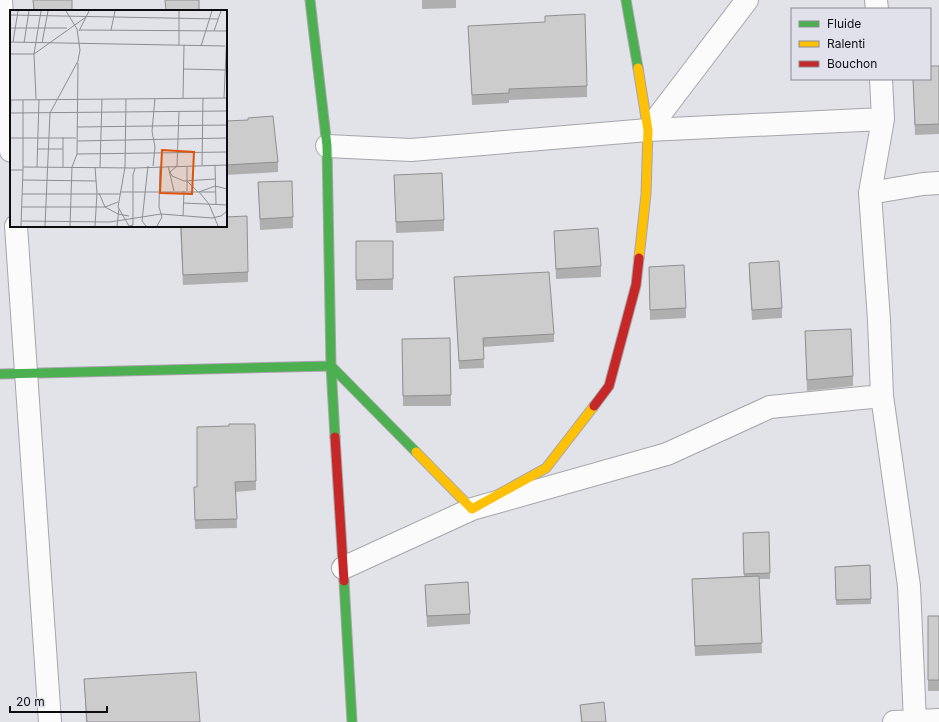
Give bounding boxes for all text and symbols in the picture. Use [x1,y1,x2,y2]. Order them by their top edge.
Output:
legend [791,8,931,80]
inset map [10,10,227,227]
text: Fluide [827,16,861,31]
text: Ralenti [827,36,865,51]
text: Bouchon [827,56,877,71]
scale bar [10,688,107,714]
text: 20 m [16,694,45,709]

